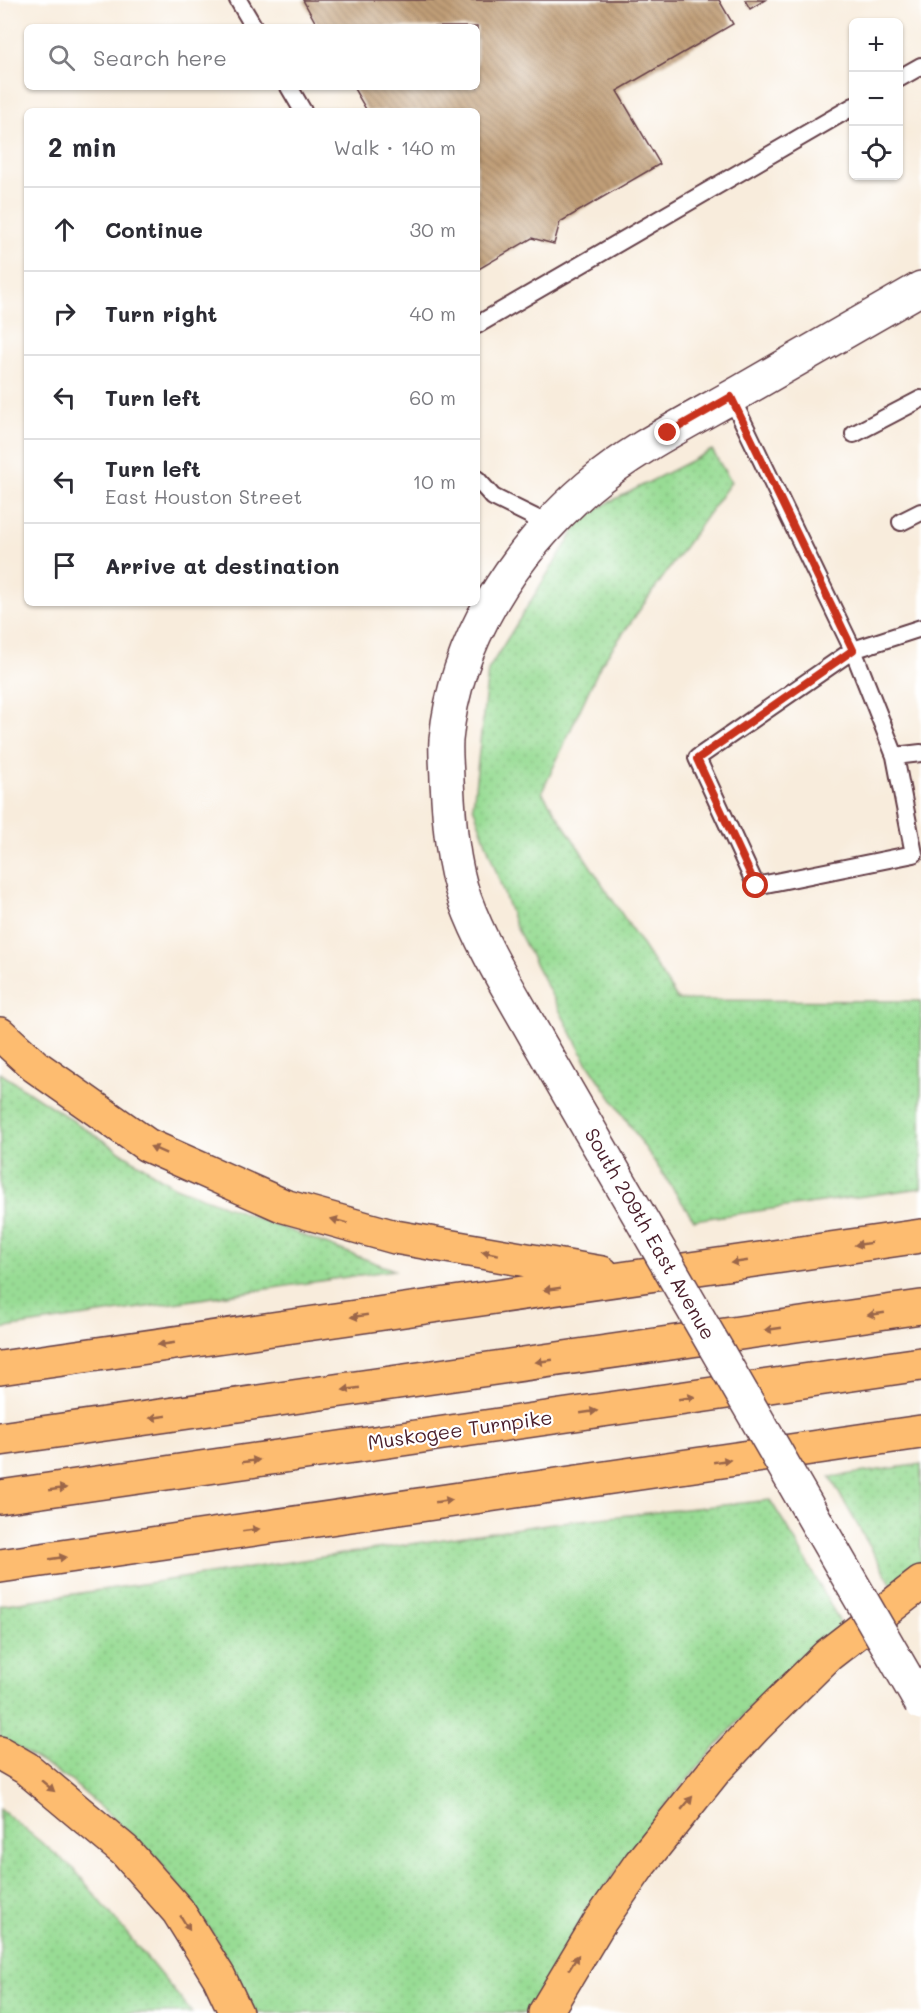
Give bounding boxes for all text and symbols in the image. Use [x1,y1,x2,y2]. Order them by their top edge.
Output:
map controls [849,18,903,180]
button: + [849,18,903,72]
search box [24,24,480,90]
icon: search [45,41,78,74]
text: Search here [93,43,227,72]
button: − [849,72,903,126]
button: locate [849,126,903,180]
text: 2 min [48,130,116,164]
text: Walk · 140 m [333,134,456,160]
icon: ahead [48,213,81,246]
text: Continue [105,215,203,244]
text: 30 m [410,216,456,242]
icon: right [48,297,81,330]
text: Turn right [105,299,217,328]
text: 40 m [410,300,456,326]
icon: left [48,381,81,414]
text: Turn left [105,383,201,412]
text: 60 m [409,384,456,410]
route end [654,419,680,445]
text: Turn left [105,454,201,483]
icon: left [48,465,81,498]
text: 10 m [412,468,456,494]
text: East Houston Street [105,483,302,509]
icon: arrive [48,549,81,582]
text: Arrive at destination [105,551,340,580]
route start [742,872,768,898]
street label: South 209th East Avenue [580,1123,722,1344]
one-way arrow [149,1145,166,1154]
one-way arrow [329,1216,348,1226]
one-way arrow [853,1240,872,1249]
one-way arrow [480,1248,499,1257]
one-way arrow [730,1257,749,1266]
one-way arrow [542,1284,561,1293]
one-way arrow [866,1309,885,1318]
one-way arrow [349,1312,368,1321]
one-way arrow [763,1324,782,1333]
one-way arrow [156,1339,175,1348]
one-way arrow [534,1357,553,1366]
one-way arrow [341,1385,360,1394]
one-way arrow [677,1393,696,1402]
street label: Muskogee Turnpike [366,1403,554,1455]
one-way arrow [580,1407,599,1416]
one-way arrow [148,1412,167,1421]
one-way arrow [242,1456,261,1465]
one-way arrow [713,1456,732,1465]
one-way arrow [49,1484,68,1493]
one-way arrow [434,1497,453,1506]
one-way arrow [241,1525,260,1534]
one-way arrow [49,1553,68,1562]
one-way arrow [40,1779,55,1792]
one-way arrow [680,1796,693,1811]
one-way arrow [180,1915,191,1931]
one-way arrow [569,1954,580,1970]

